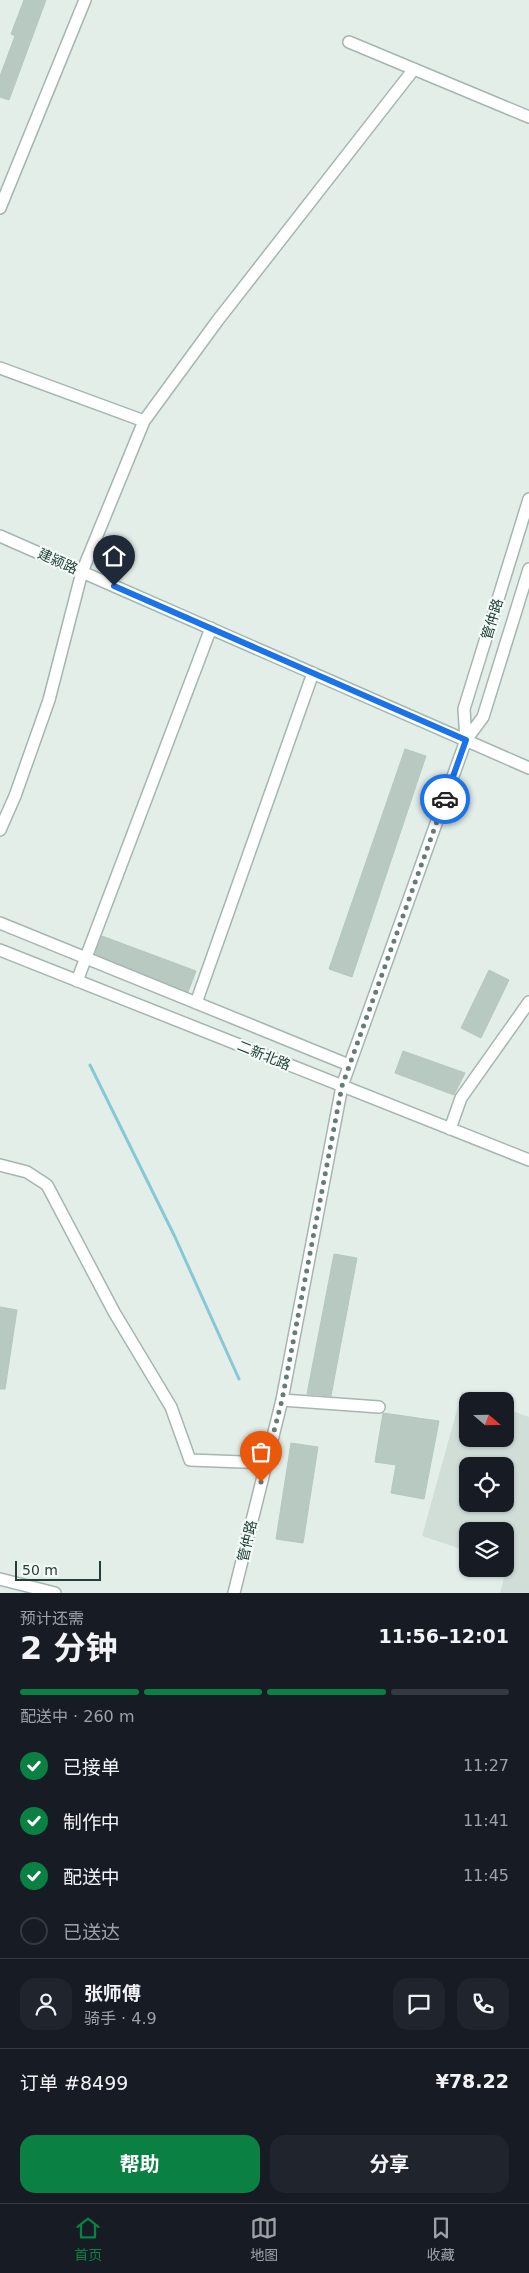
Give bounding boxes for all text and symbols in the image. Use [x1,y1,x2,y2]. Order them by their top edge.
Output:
pin [93,535,135,586]
icon: home [100,542,128,570]
street label: 建颍路 [36,545,80,577]
street label: 管仲路 [478,597,506,641]
courier [420,774,470,824]
icon: car [431,785,459,813]
street label: 二新北路 [235,1037,293,1073]
north arrow [459,1392,514,1448]
map controls [459,1392,514,1577]
pin [240,1431,282,1482]
icon: bag [247,1438,275,1466]
button: locate [459,1457,514,1512]
street label: 管仲路 [234,1519,260,1563]
button: layers [459,1522,514,1577]
scale bar [15,1558,101,1581]
text: 50 m [22,1562,58,1578]
text: 预计还需 [20,1609,84,1628]
text: 11:56–12:01 [379,1625,509,1647]
text: 2 分钟 [20,1629,117,1667]
text: 配送中 · 260 m [20,1707,134,1726]
icon: check [20,1752,48,1780]
text: 已接单 [63,1756,120,1778]
text: 11:27 [463,1756,509,1775]
icon: check [20,1807,48,1835]
text: 制作中 [63,1811,120,1833]
text: 11:41 [463,1811,509,1830]
icon: check [20,1862,48,1890]
text: 配送中 [63,1866,120,1888]
text: 11:45 [463,1866,509,1885]
text: 已送达 [63,1921,120,1943]
button: person [20,1978,72,2030]
button: chat [393,1978,445,2030]
button: phone [457,1978,509,2030]
text: 张师傅 [84,1982,141,2004]
text: 骑手 · 4.9 [84,2009,157,2028]
text: ¥78.22 [436,2070,509,2092]
text: 订单 #8499 [20,2072,128,2094]
button: 帮助 [20,2135,260,2193]
button: 分享 [270,2135,509,2193]
tab: 首页 [74,2214,102,2264]
tab: 地图 [250,2214,278,2264]
tab: 收藏 [427,2214,455,2264]

